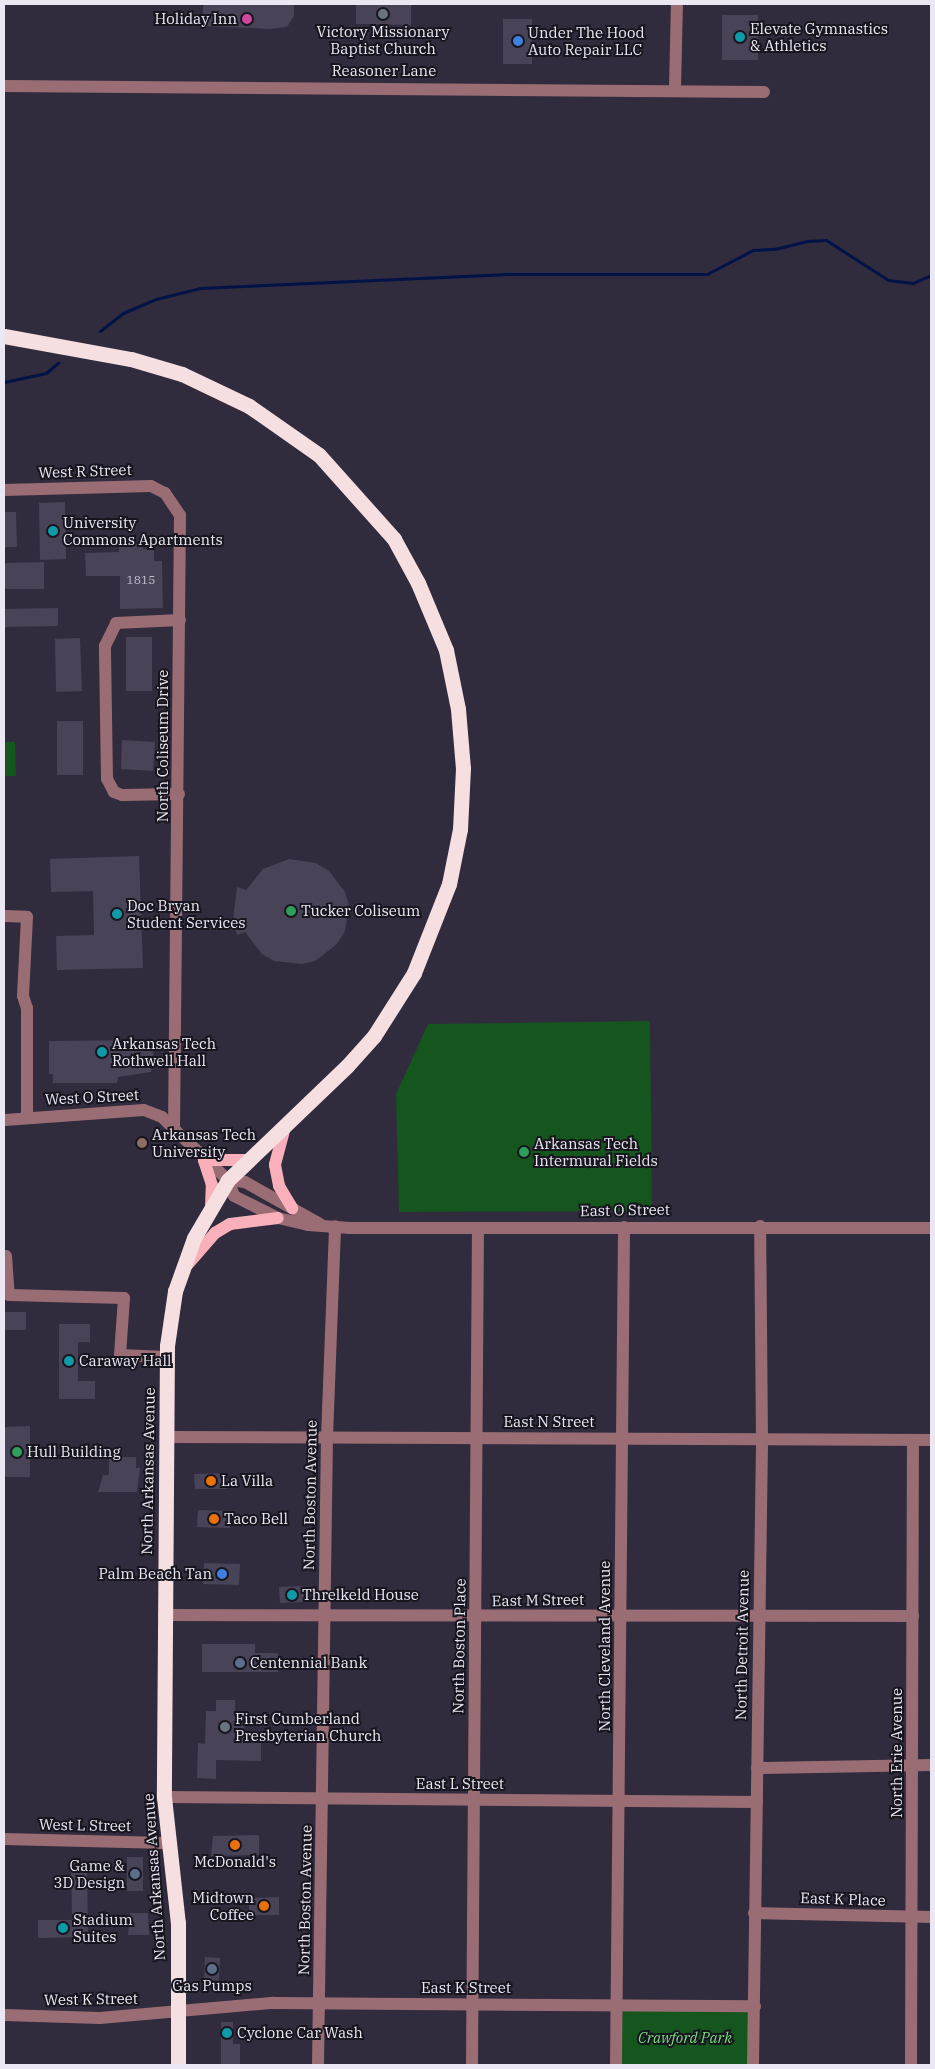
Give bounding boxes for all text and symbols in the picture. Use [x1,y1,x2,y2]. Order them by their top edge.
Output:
marker: Victory Missionary Baptist Church [377,8,389,20]
place label: Holiday Inn [155,10,237,28]
marker: Holiday Inn [241,13,253,25]
place label: Elevate Gymnastics & Athletics [750,19,888,54]
place label: Victory Missionary Baptist Church [317,22,449,57]
place label: Under The Hood Auto Repair LLC [528,23,645,58]
marker: Elevate Gymnastics & Athletics [734,31,746,43]
marker: Under The Hood Auto Repair LLC [512,35,524,47]
street label: Reasoner Lane [332,62,436,80]
street label: West R Street [38,460,132,482]
place label: University Commons Apartments [63,513,223,548]
marker: University Commons Apartments [47,525,59,537]
house number: 1815 [127,573,155,587]
street label: North Coliseum Drive [154,670,172,822]
place label: Doc Bryan Student Services [127,896,246,931]
place label: Tucker Coliseum [301,902,420,920]
marker: Tucker Coliseum [285,905,297,917]
marker: Doc Bryan Student Services [111,908,123,920]
place label: Arkansas Tech Rothwell Hall [112,1034,216,1069]
marker: Arkansas Tech Rothwell Hall [96,1046,108,1058]
street label: West O Street [44,1086,140,1108]
place label: Arkansas Tech University [152,1125,256,1160]
place label: Arkansas Tech Intermural Fields [534,1134,658,1169]
marker: Arkansas Tech University [136,1137,148,1149]
marker: Arkansas Tech Intermural Fields [518,1146,530,1158]
street label: East O Street [580,1200,670,1220]
place label: Caraway Hall [79,1352,172,1370]
marker: Caraway Hall [63,1355,75,1367]
street label: North Arkansas Avenue [138,1387,158,1555]
street label: East N Street [503,1413,595,1431]
street label: North Boston Avenue [300,1420,320,1570]
place label: Hull Building [27,1443,121,1461]
marker: Hull Building [11,1446,23,1458]
place label: La Villa [221,1472,273,1490]
marker: La Villa [205,1475,217,1487]
place label: Taco Bell [224,1510,288,1528]
marker: Taco Bell [208,1513,220,1525]
street label: North Cleveland Avenue [596,1561,614,1731]
place label: Palm Beach Tan [98,1565,212,1583]
marker: Palm Beach Tan [216,1568,228,1580]
street label: North Detroit Avenue [732,1570,752,1720]
street label: North Boston Place [449,1578,469,1714]
place label: Threlkeld House [302,1586,419,1604]
marker: Threlkeld House [286,1589,298,1601]
street label: East M Street [492,1590,584,1610]
place label: Centennial Bank [250,1654,367,1672]
marker: Centennial Bank [234,1657,246,1669]
street label: North Erie Avenue [888,1688,906,1818]
place label: First Cumberland Presbyterian Church [235,1709,381,1744]
marker: First Cumberland Presbyterian Church [219,1721,231,1733]
street label: East L Street [416,1775,504,1793]
street label: North Arkansas Avenue [139,1793,169,1961]
street label: West L Street [39,1815,131,1835]
street label: North Boston Avenue [295,1825,315,1975]
marker: McDonald's [229,1839,241,1851]
place label: McDonald's [194,1853,276,1871]
place label: Game & 3D Design [54,1856,125,1891]
marker: Game & 3D Design [129,1868,141,1880]
place label: Midtown Coffee [192,1888,254,1923]
street label: East K Place [800,1889,886,1909]
marker: Midtown Coffee [258,1900,270,1912]
place label: Stadium Suites [73,1910,133,1945]
marker: Stadium Suites [57,1922,69,1934]
marker: Gas Pumps [206,1963,218,1975]
place label: Gas Pumps [172,1977,252,1995]
street label: East K Street [421,1979,511,1997]
street label: West K Street [44,1989,138,2009]
place label: Cyclone Car Wash [237,2024,363,2042]
marker: Cyclone Car Wash [221,2027,233,2039]
park label: Crawford Park [638,2029,732,2047]

